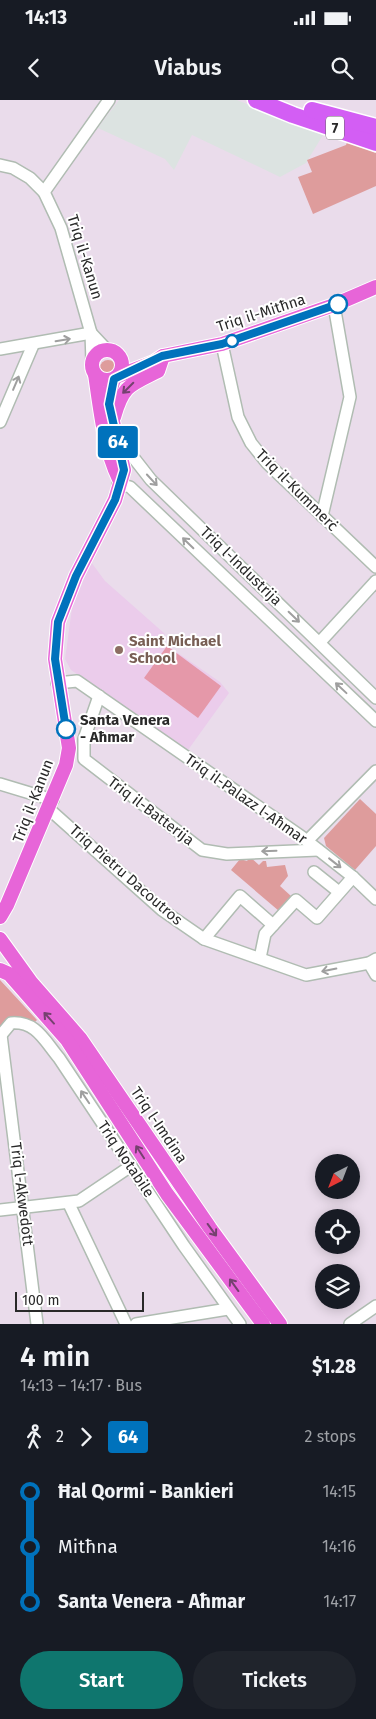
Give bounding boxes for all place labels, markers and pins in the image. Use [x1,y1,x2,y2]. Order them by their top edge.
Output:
unlabelled marker [328,294,348,314]
unlabelled marker [225,334,239,348]
place label: Saint Michael School [129,632,221,667]
marker: Saint Michael School [113,644,125,656]
place label: Santa Venera - Aħmar [80,711,170,746]
marker: Santa Venera - Aħmar [56,719,76,739]

